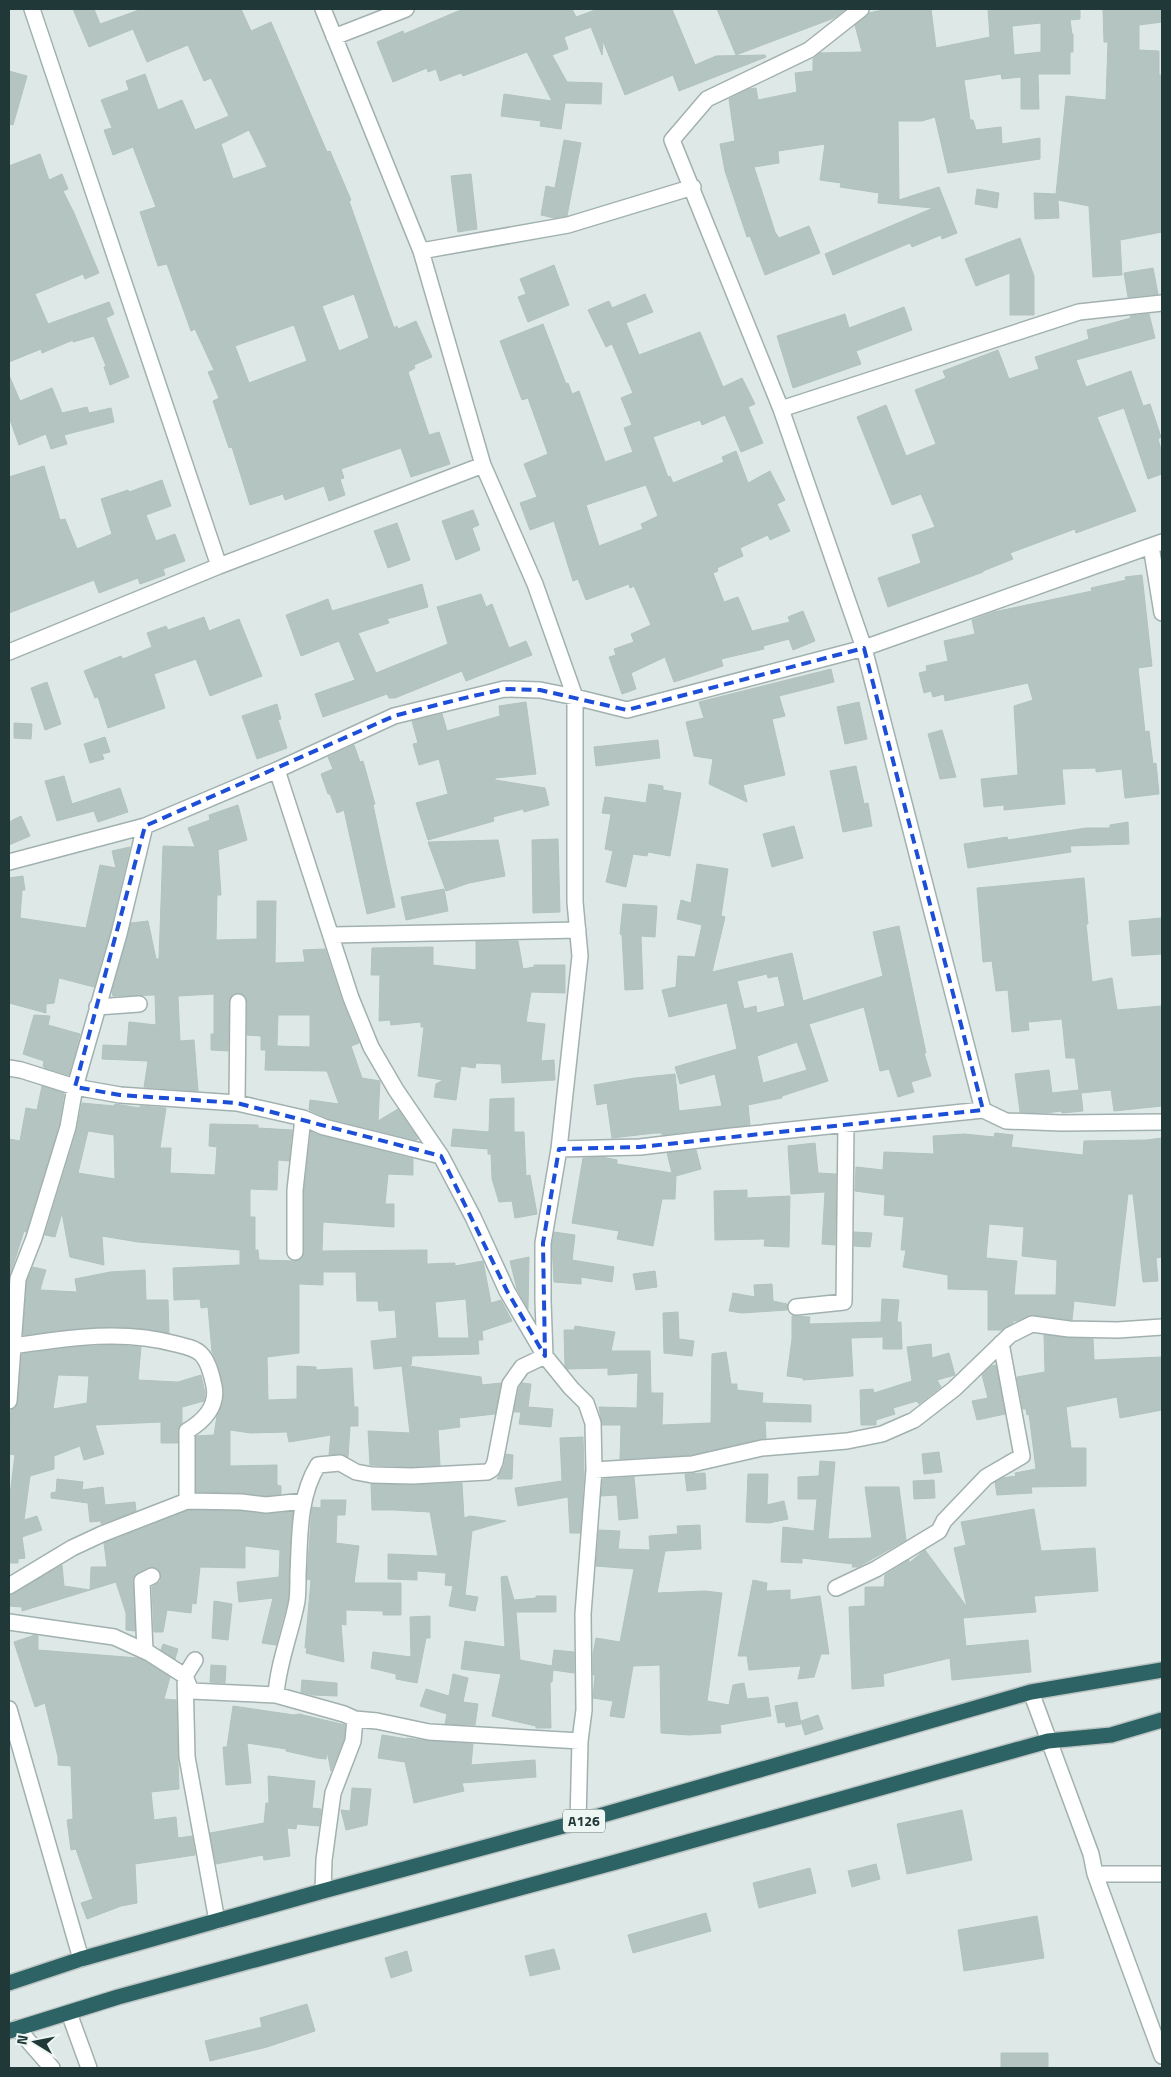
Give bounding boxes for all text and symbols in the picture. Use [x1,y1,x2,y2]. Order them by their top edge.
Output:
road number: A126 [563,1810,605,1832]
north arrow [10,2017,60,2067]
text: N [11,2033,33,2046]

